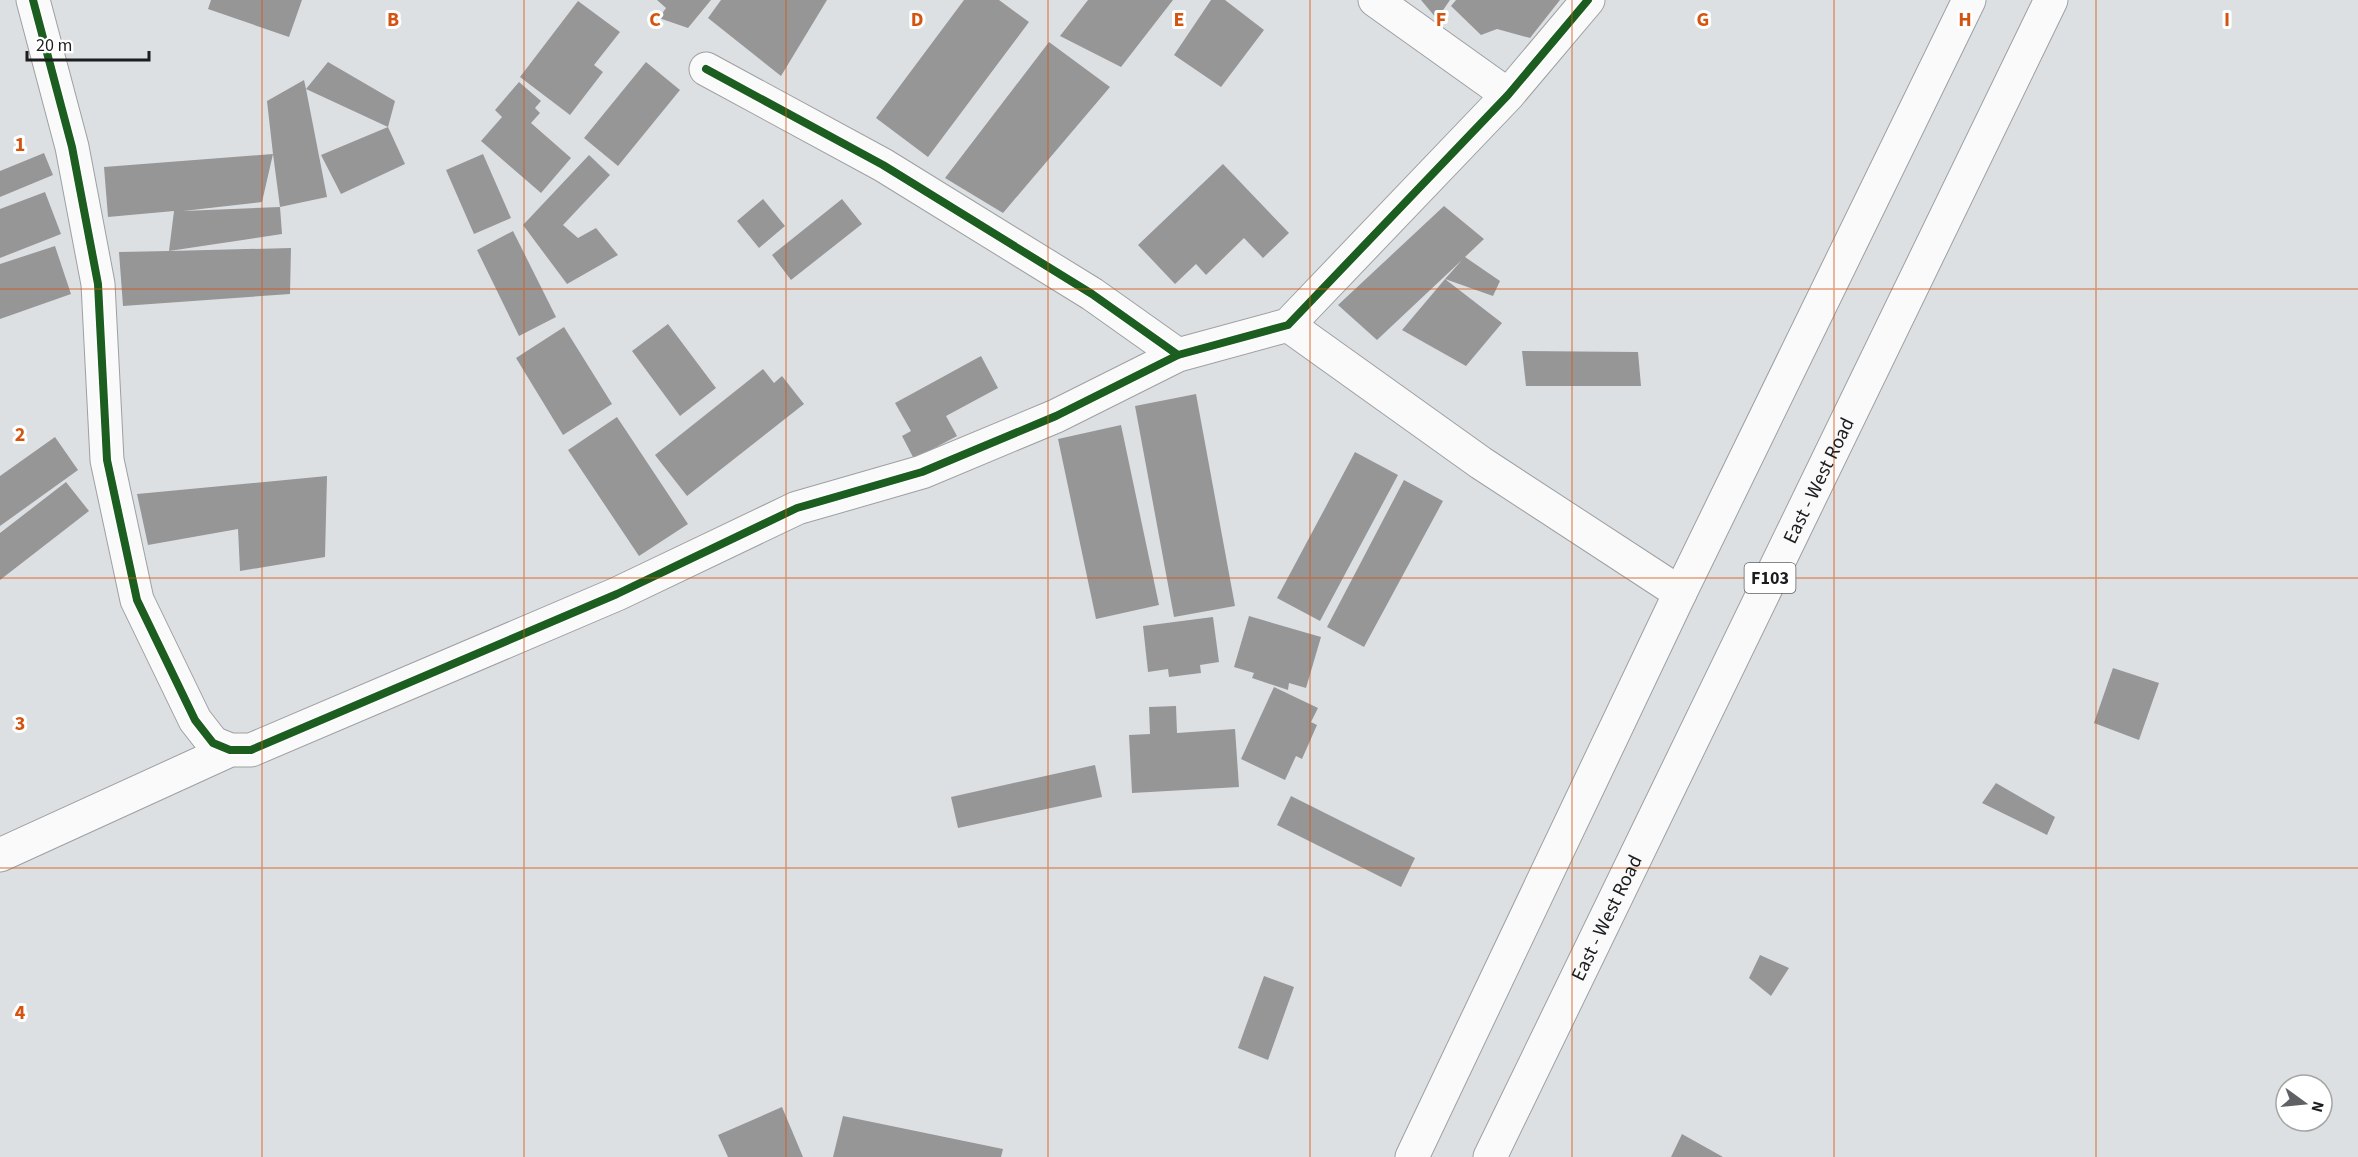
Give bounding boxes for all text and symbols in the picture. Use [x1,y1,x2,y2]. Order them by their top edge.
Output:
text: B [387,6,399,34]
text: C [649,6,661,34]
text: D [911,6,923,34]
text: E [1174,6,1184,34]
text: F [1436,6,1446,34]
text: G [1697,6,1709,34]
text: H [1958,6,1972,34]
text: I [2224,6,2230,34]
scale bar [27,24,148,62]
text: 20 m [36,33,72,58]
text: 1 [15,131,25,159]
street label: East - West Road [1777,413,1861,549]
text: 2 [15,421,25,449]
road number: F103 [1744,563,1796,593]
text: 3 [15,710,25,738]
street label: East - West Road [1564,850,1649,986]
text: 4 [15,999,26,1027]
north arrow [2274,1073,2334,1133]
text: N [2306,1099,2330,1115]

